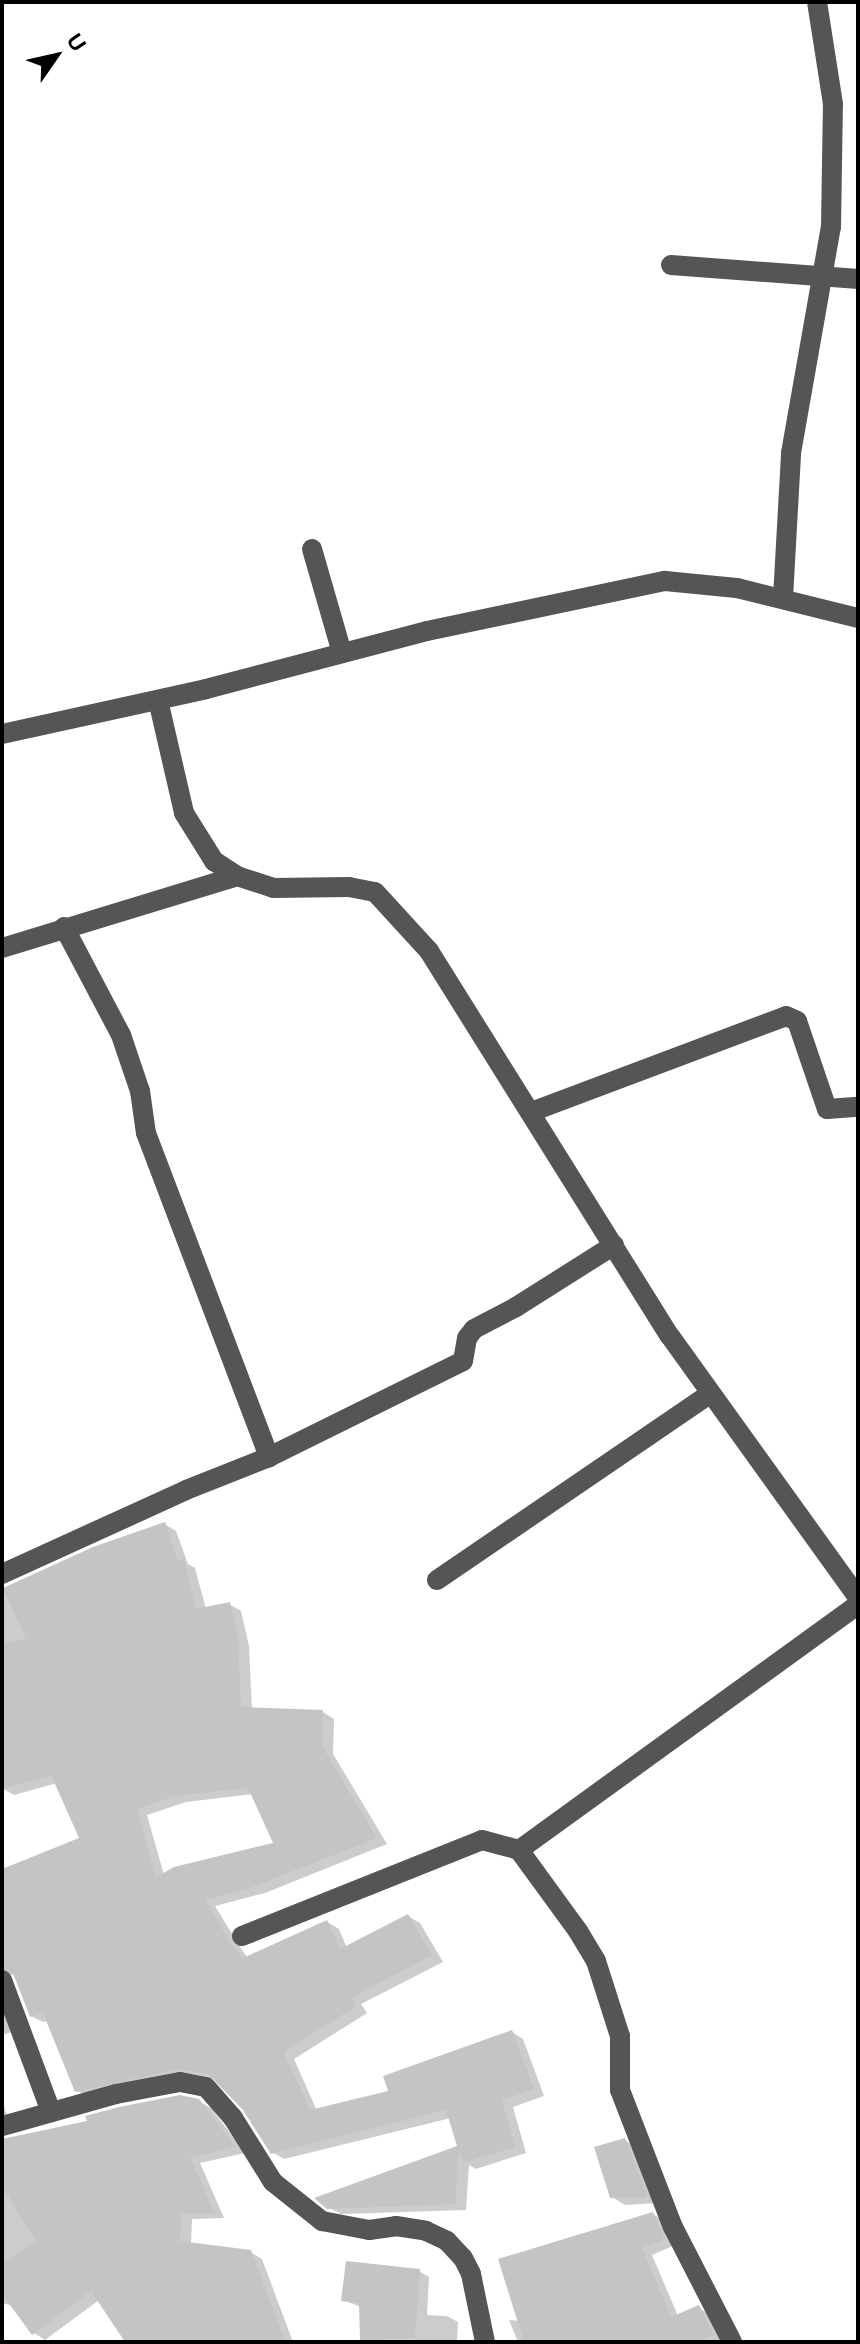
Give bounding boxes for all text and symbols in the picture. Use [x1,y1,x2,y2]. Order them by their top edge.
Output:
north arrow [16,16,96,96]
text: U [62,29,91,56]

